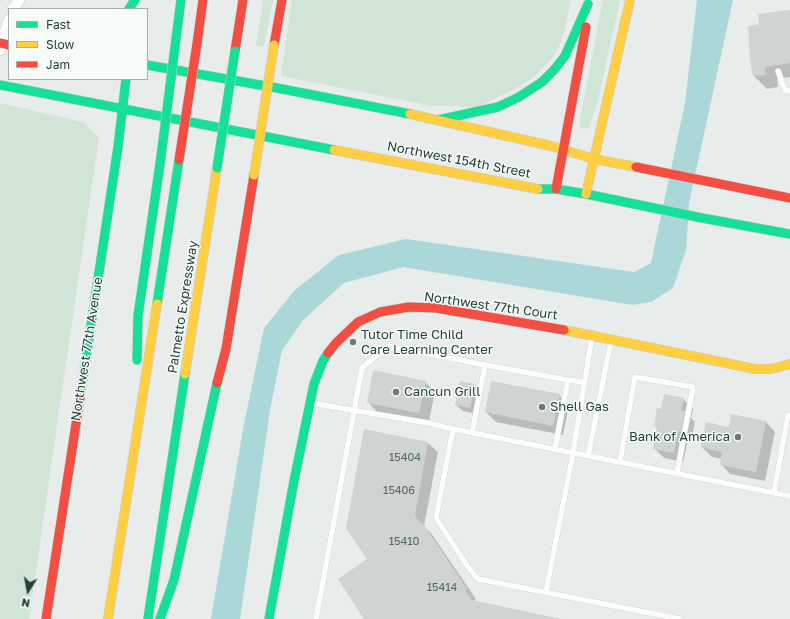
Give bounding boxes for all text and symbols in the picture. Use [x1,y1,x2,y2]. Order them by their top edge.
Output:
legend [8,8,148,80]
text: Fast [46,17,71,32]
text: Slow [46,37,74,52]
text: Jam [46,57,70,72]
street label: Northwest 154th Street [386,138,532,182]
street label: Palmetto Expressway [165,239,201,375]
street label: Northwest 77th Avenue [68,276,106,422]
street label: Northwest 77th Court [423,289,559,323]
place label: Tutor Time Child Care Learning Center [361,327,493,358]
marker: Tutor Time Child Care Learning Center [348,337,358,347]
place label: Cancun Grill [404,384,480,400]
marker: Cancun Grill [391,387,401,397]
place label: Shell Gas [550,399,609,415]
marker: Shell Gas [537,402,547,412]
place label: Bank of America [629,429,730,445]
marker: Bank of America [733,432,743,442]
house number: 15404 [389,451,421,465]
house number: 15406 [383,484,415,498]
house number: 15410 [389,535,419,549]
north arrow [8,571,48,611]
house number: 15414 [427,581,457,595]
text: N [20,596,31,610]

